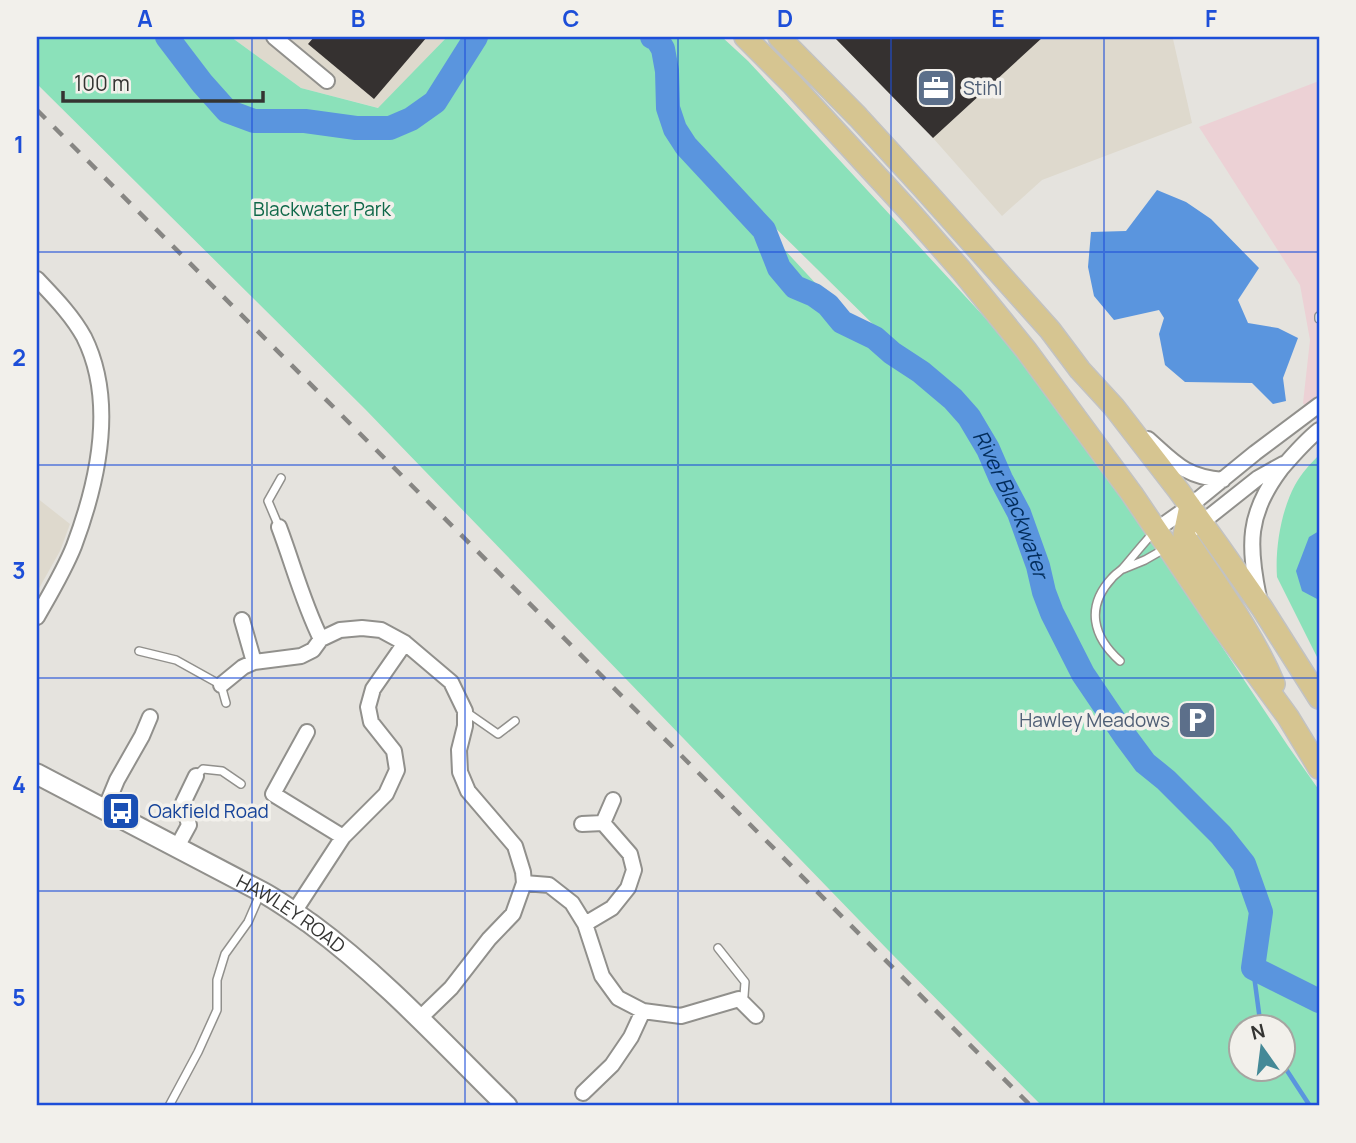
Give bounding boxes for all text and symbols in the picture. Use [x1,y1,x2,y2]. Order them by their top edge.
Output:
text: A [137,2,153,34]
text: B [351,2,365,34]
text: C [563,2,580,34]
text: D [777,2,793,34]
text: E [991,2,1005,34]
text: F [1205,2,1217,34]
scale bar [63,60,262,104]
office icon: Stihl [915,67,957,109]
text: 100 m [74,69,130,97]
place label: Stihl [963,75,1002,101]
text: 1 [14,128,24,160]
park label: Blackwater Park [253,196,392,222]
text: 2 [12,341,26,373]
water label: River Blackwater [967,424,1056,583]
text: 3 [12,554,26,586]
parking icon: Hawley Meadows [1176,699,1218,741]
place label: Hawley Meadows [1019,707,1170,733]
text: 4 [12,768,26,800]
bus stop icon: Oakfield Road [100,790,142,832]
place label: Oakfield Road [148,798,269,824]
street label: HAWLEY ROAD [232,868,351,959]
text: 5 [12,981,26,1013]
north arrow [1226,1014,1296,1084]
text: N [1248,1017,1268,1046]

